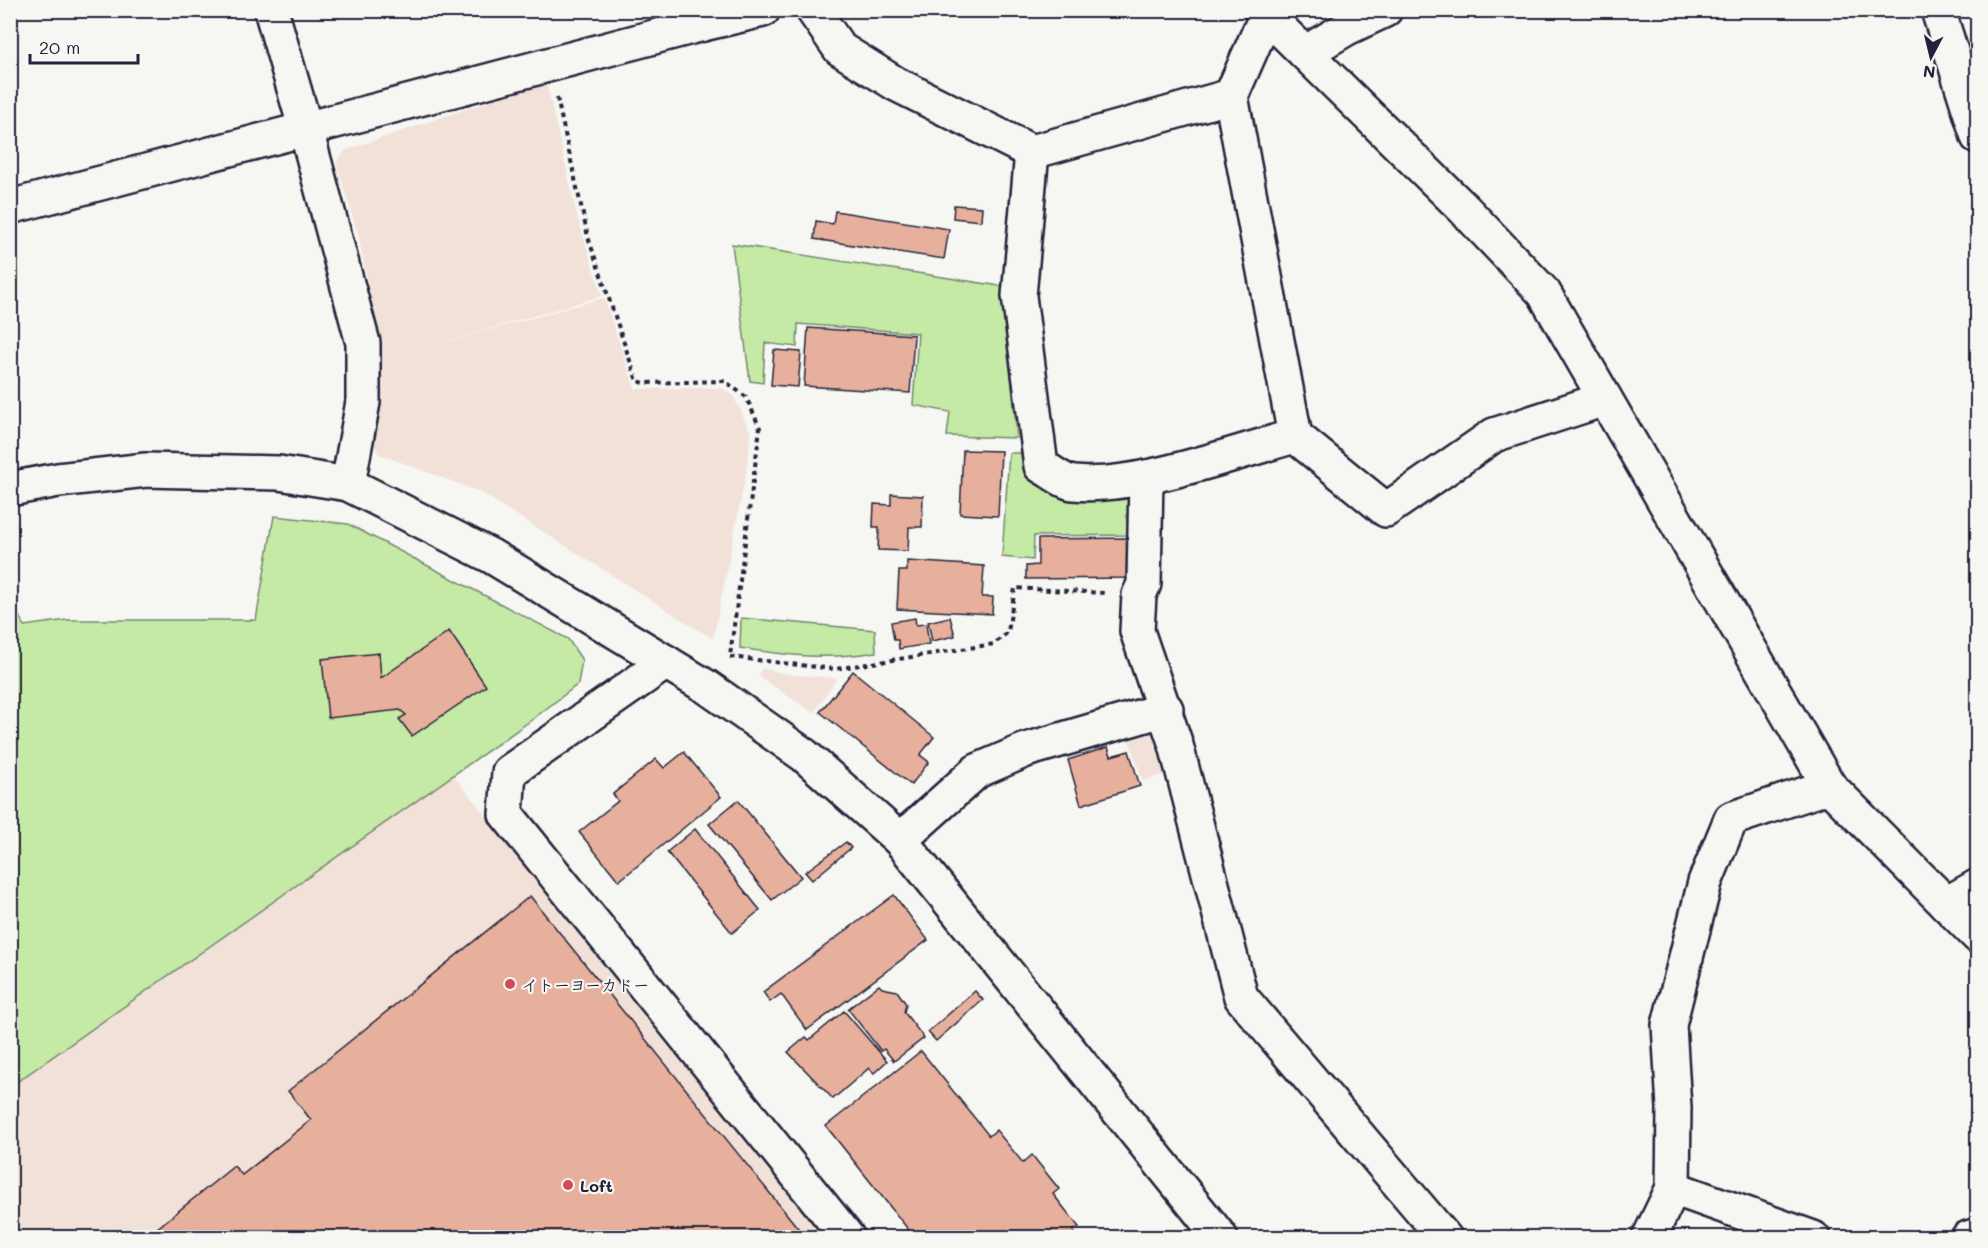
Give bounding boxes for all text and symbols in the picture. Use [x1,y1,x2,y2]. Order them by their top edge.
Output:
scale bar [30,27,138,65]
north arrow [1901,27,1961,87]
text: 20 m [39,35,80,59]
text: N [1922,61,1936,84]
place label: イトーヨーカドー [522,974,649,995]
marker: イトーヨーカドー [503,977,517,991]
place label: Loft [580,1175,613,1196]
marker: Loft [561,1178,575,1192]

